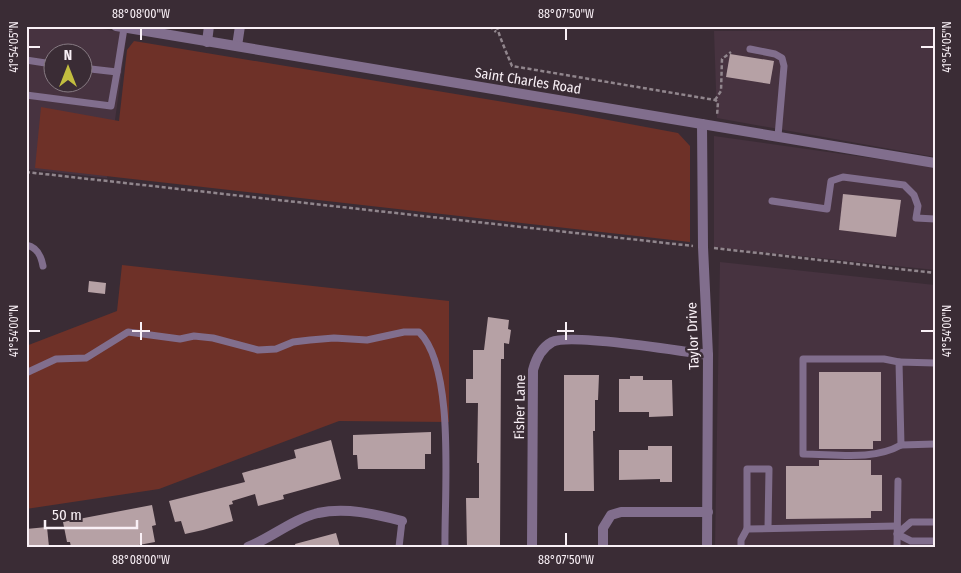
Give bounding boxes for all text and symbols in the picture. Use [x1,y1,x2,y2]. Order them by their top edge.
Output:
text: 88°08'00"W [112,7,170,21]
text: 88°07'50"W [538,7,594,21]
text: 41°54'05"N [7,21,21,73]
text: 41°54'05"N [940,21,954,73]
north arrow [42,42,92,92]
text: N [64,47,72,64]
street label: Saint Charles Road [474,64,582,98]
street label: Taylor Drive [683,302,703,370]
text: 41°54'00"N [7,305,21,357]
text: 41°54'00"N [940,305,954,357]
street label: Fisher Lane [511,374,529,440]
scale bar [45,498,138,530]
text: 50 m [52,506,82,524]
text: 88°08'00"W [112,553,170,567]
text: 88°07'50"W [538,553,594,567]

